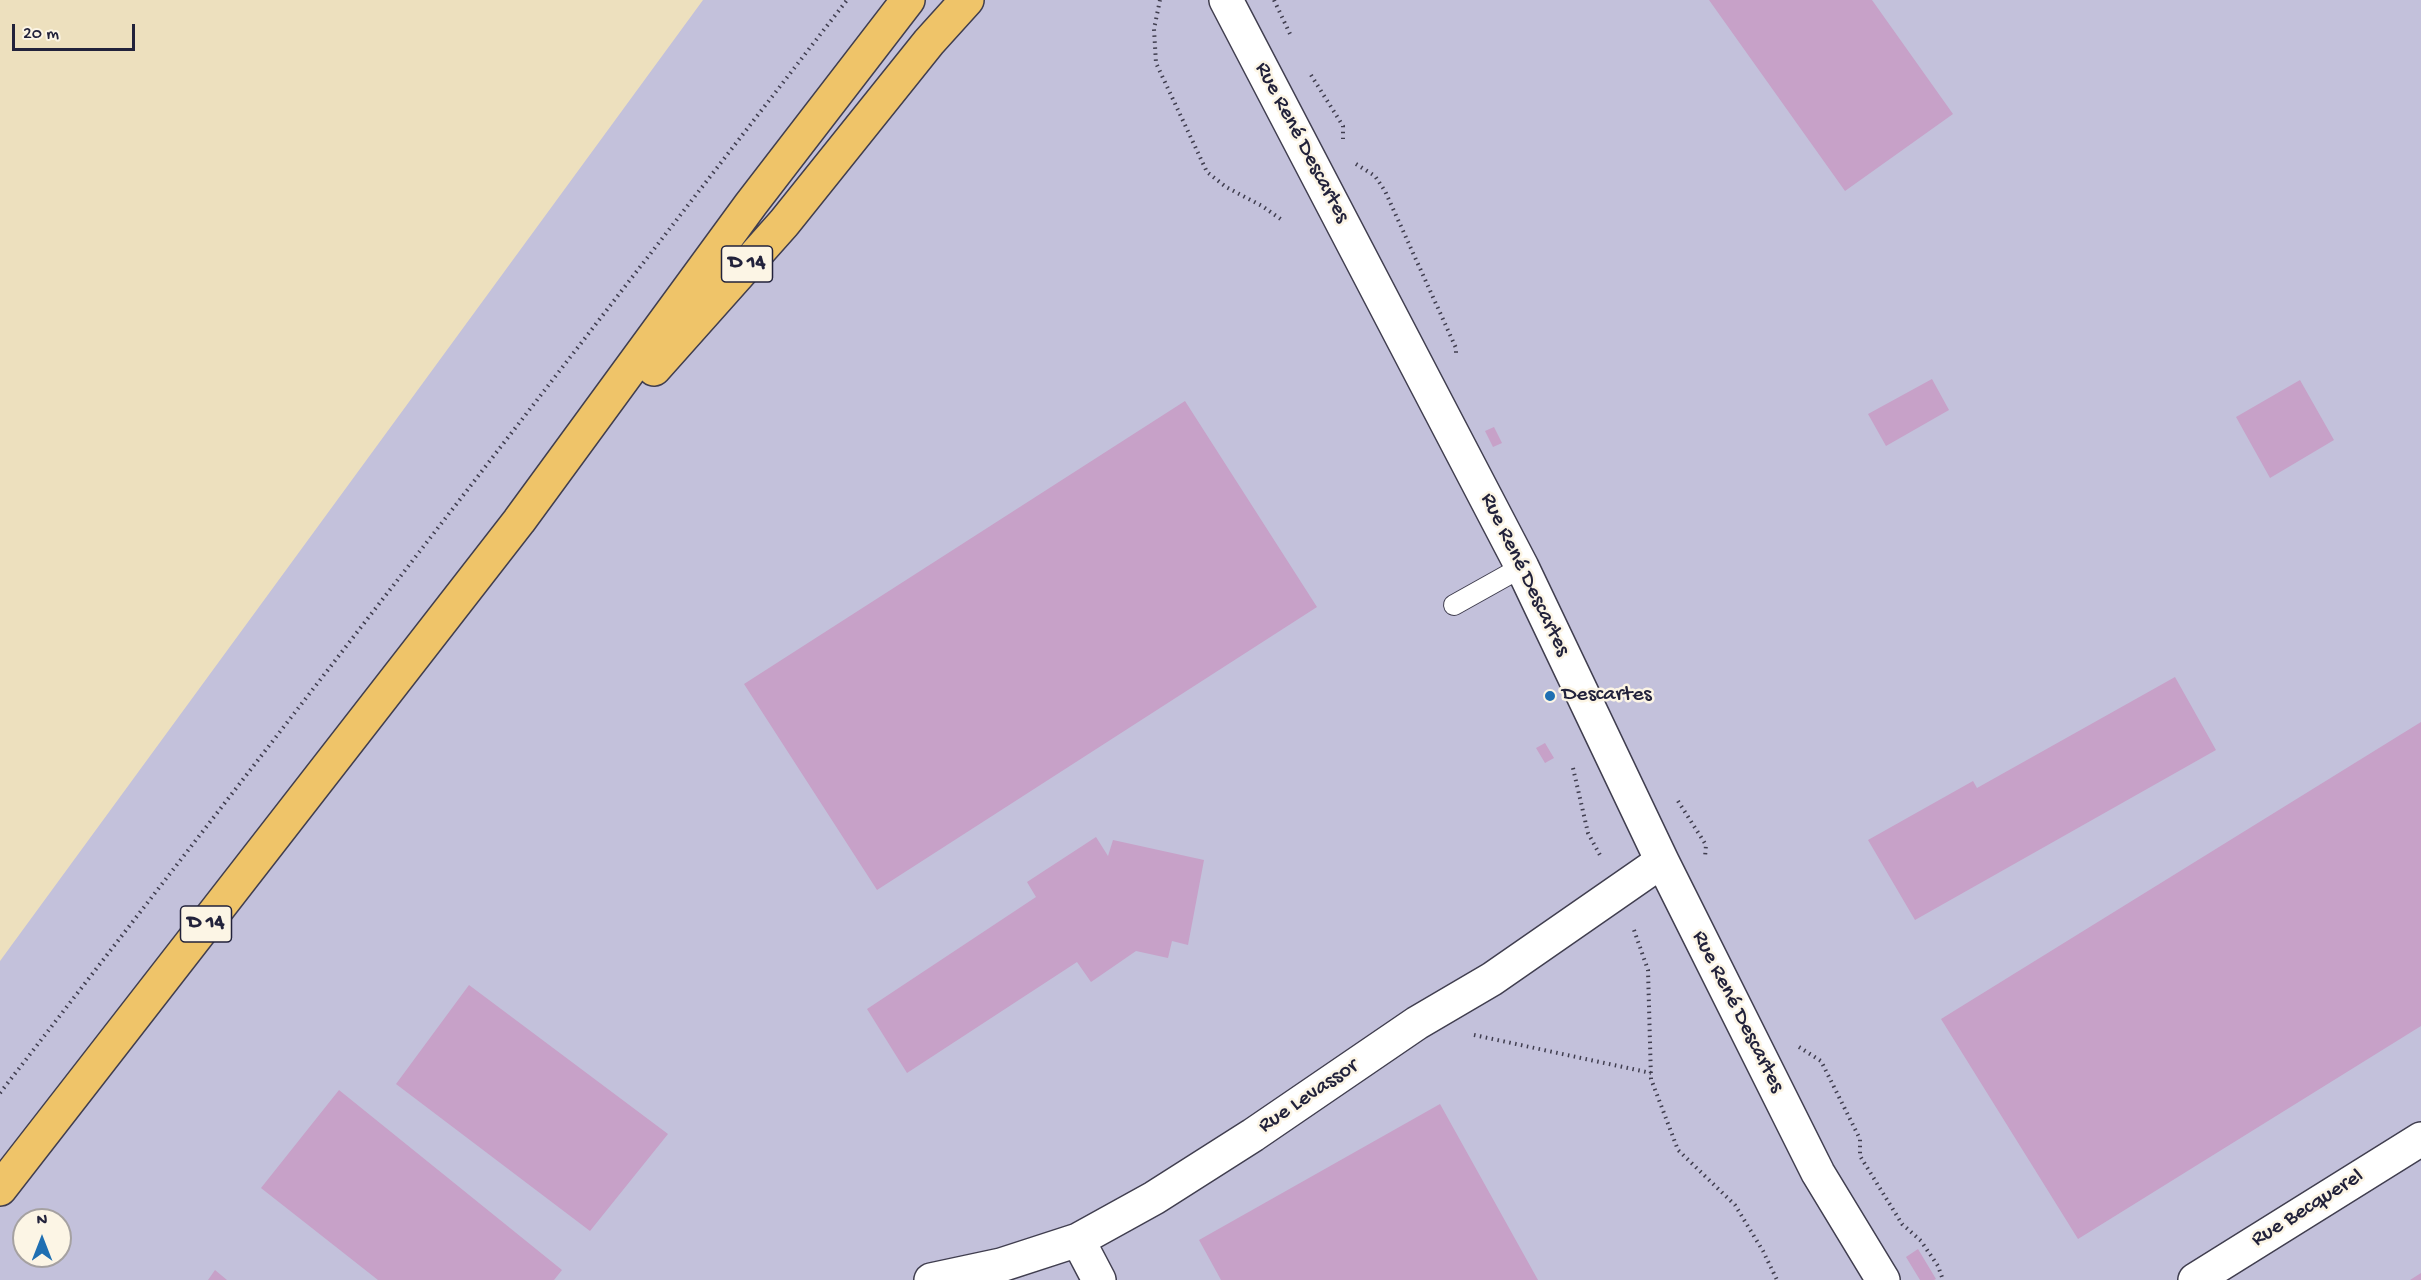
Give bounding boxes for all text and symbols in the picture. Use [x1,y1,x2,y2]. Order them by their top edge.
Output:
scale bar [15,12,138,50]
text: 20 m [23,24,59,45]
street label: Rue René Descartes [1248,58,1354,228]
road number: D 14 [722,246,772,282]
street label: Rue René Descartes [1473,489,1575,661]
place label: Descartes [1562,683,1652,709]
marker: Descartes [1543,689,1557,703]
road number: D 14 [180,906,232,942]
street label: Rue René Descartes [1685,927,1789,1097]
street label: Rue Levassor [1254,1054,1364,1140]
street label: Rue Becquerel [2247,1164,2369,1254]
north arrow [12,1208,72,1268]
text: N [37,1212,47,1231]

